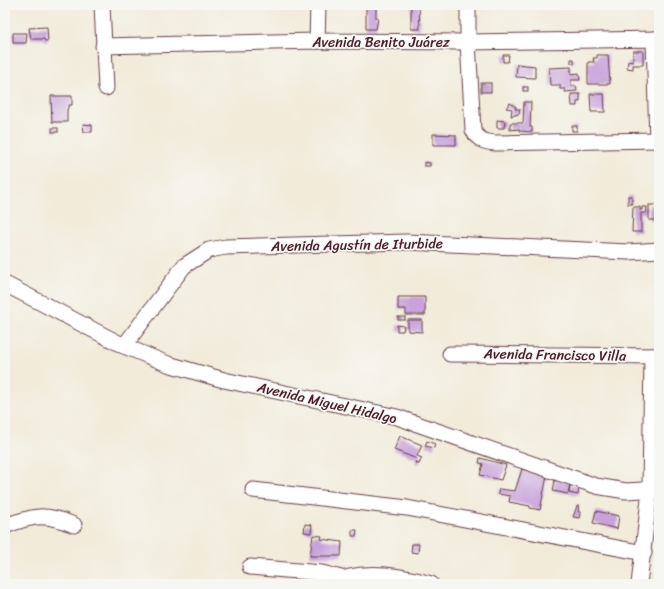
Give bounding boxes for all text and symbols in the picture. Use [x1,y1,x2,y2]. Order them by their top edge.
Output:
street label: Avenida Benito Juárez [311,30,450,55]
street label: Avenida Agustín de Iturbide [270,231,443,259]
street label: Avenida Francisco Villa [483,341,627,369]
street label: Avenida Miguel Hidalgo [254,375,399,431]

